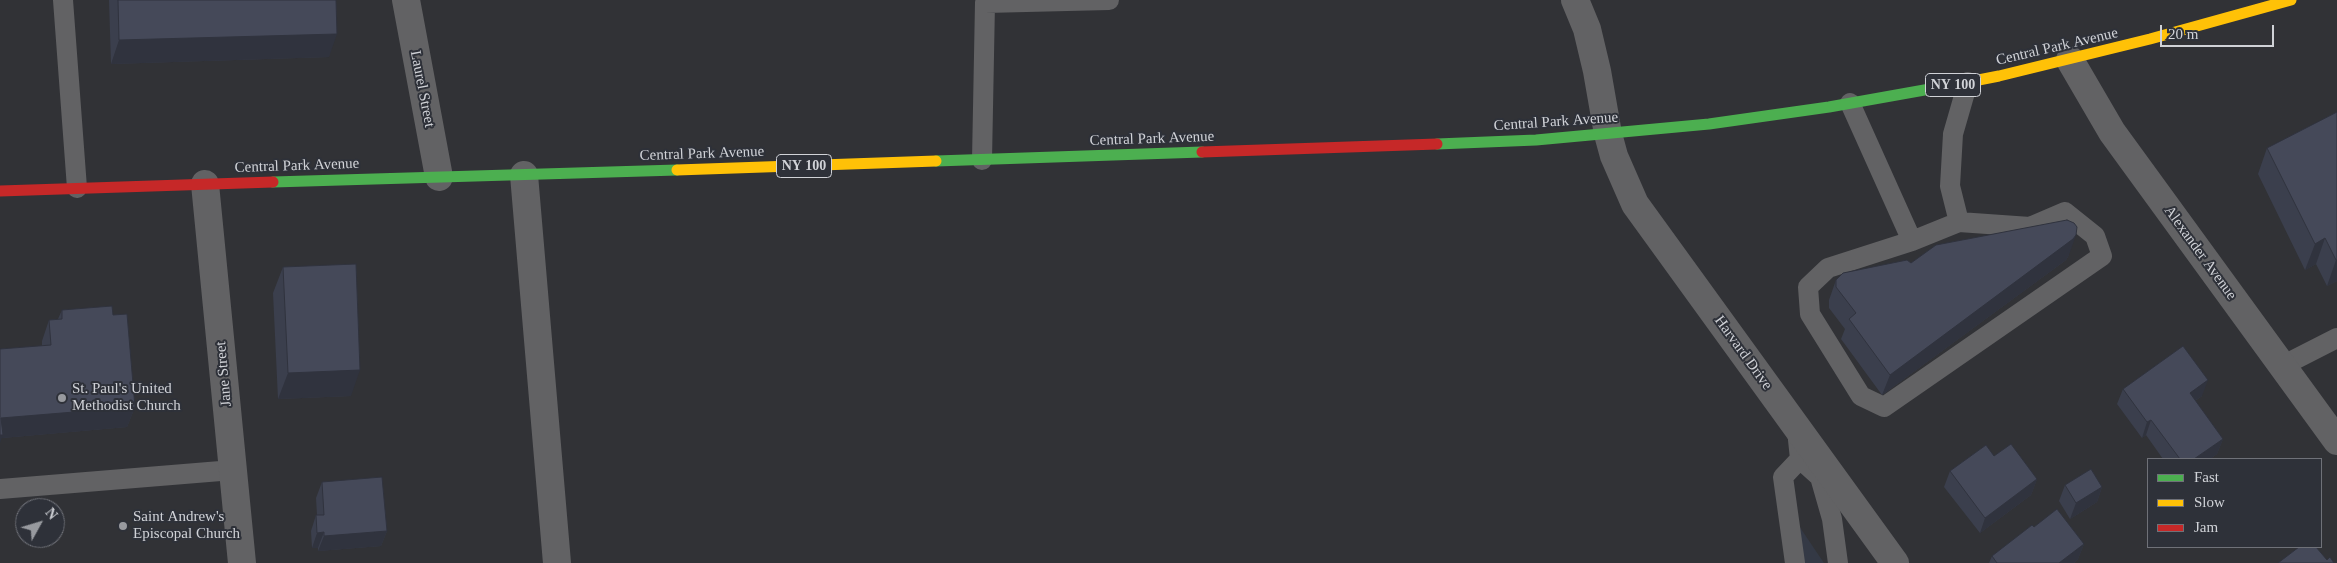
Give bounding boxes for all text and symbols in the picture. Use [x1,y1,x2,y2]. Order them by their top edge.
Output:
scale bar [2162,15,2276,47]
street label: Central Park Avenue [1994,24,2120,70]
text: 20 m [2168,26,2198,42]
street label: Laurel Street [406,49,438,129]
road number: NY 100 [1926,74,1980,96]
street label: Central Park Avenue [1493,109,1619,135]
street label: Central Park Avenue [1089,128,1215,150]
street label: Central Park Avenue [639,143,765,165]
road number: NY 100 [776,154,832,178]
street label: Central Park Avenue [234,155,360,177]
street label: Alexander Avenue [2160,203,2240,303]
street label: Harvard Drive [1710,313,1776,393]
street label: Jane Street [212,341,236,407]
place label: St. Paul's United Methodist Church [72,380,181,415]
marker: St. Paul's United Methodist Church [56,392,68,404]
legend [2147,458,2322,548]
text: Fast [2194,469,2219,485]
text: Slow [2194,494,2225,510]
north arrow [15,498,65,548]
text: N [42,505,60,523]
place label: Saint Andrew's Episcopal Church [133,508,240,543]
text: Jam [2194,519,2218,535]
marker: Saint Andrew's Episcopal Church [117,520,129,532]

